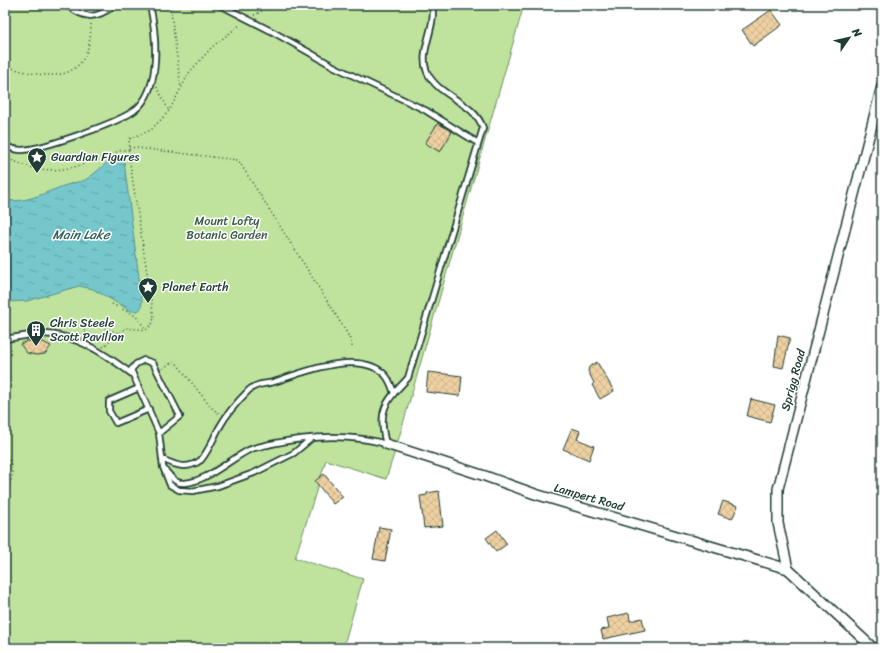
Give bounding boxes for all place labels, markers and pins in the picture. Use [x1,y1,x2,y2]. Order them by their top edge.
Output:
place icon: Guardian Figures [26,146,48,174]
place label: Guardian Figures [51,146,140,168]
place icon: Planet Earth [137,276,159,304]
place label: Planet Earth [162,276,228,298]
place label: Chris Steele Scott Pavilion [50,312,124,348]
building icon: Chris Steele Scott Pavilion [25,319,47,347]

